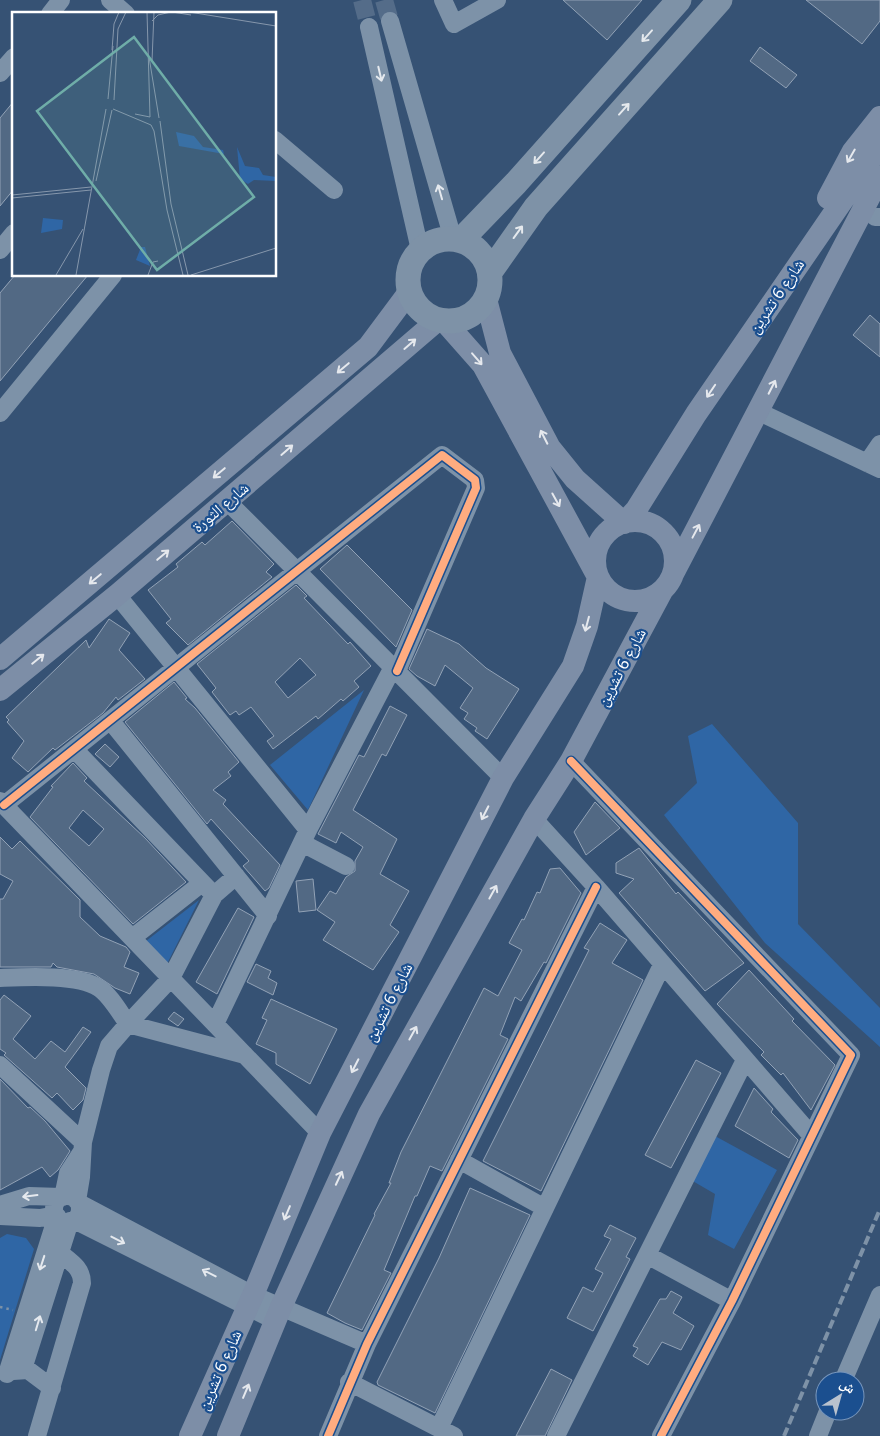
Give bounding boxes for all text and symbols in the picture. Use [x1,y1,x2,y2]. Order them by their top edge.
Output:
inset map [12,12,276,276]
one-way arrow [641,30,652,43]
one-way arrow [376,66,385,82]
one-way arrow [618,103,630,116]
one-way arrow [846,148,856,163]
one-way arrow [533,151,544,164]
one-way arrow [434,184,444,200]
one-way arrow [513,225,523,239]
street label: شارع 6 تشرين [743,254,809,338]
one-way arrow [403,339,416,350]
one-way arrow [471,352,483,365]
one-way arrow [336,363,349,374]
one-way arrow [768,380,777,395]
one-way arrow [706,384,717,398]
one-way arrow [539,429,549,444]
one-way arrow [280,444,293,456]
one-way arrow [213,468,226,479]
street label: شارع الثورة [187,477,253,537]
one-way arrow [552,493,562,507]
one-way arrow [692,524,701,539]
one-way arrow [156,550,169,561]
one-way arrow [89,573,102,584]
one-way arrow [581,616,591,632]
street label: شارع 6 تشرين [591,624,651,710]
one-way arrow [31,653,44,664]
one-way arrow [480,805,490,820]
one-way arrow [488,885,498,899]
street label: شارع 6 تشرين [359,959,417,1045]
one-way arrow [408,1026,418,1041]
one-way arrow [350,1058,359,1073]
one-way arrow [334,1171,344,1186]
one-way arrow [22,1191,38,1201]
one-way arrow [281,1206,290,1221]
one-way arrow [110,1236,124,1246]
one-way arrow [37,1254,47,1270]
one-way arrow [202,1268,217,1278]
one-way arrow [33,1315,43,1331]
street label: شارع 6 تشرين [192,1327,246,1413]
north arrow [815,1371,865,1421]
text: ش [836,1373,860,1397]
one-way arrow [242,1384,252,1399]

